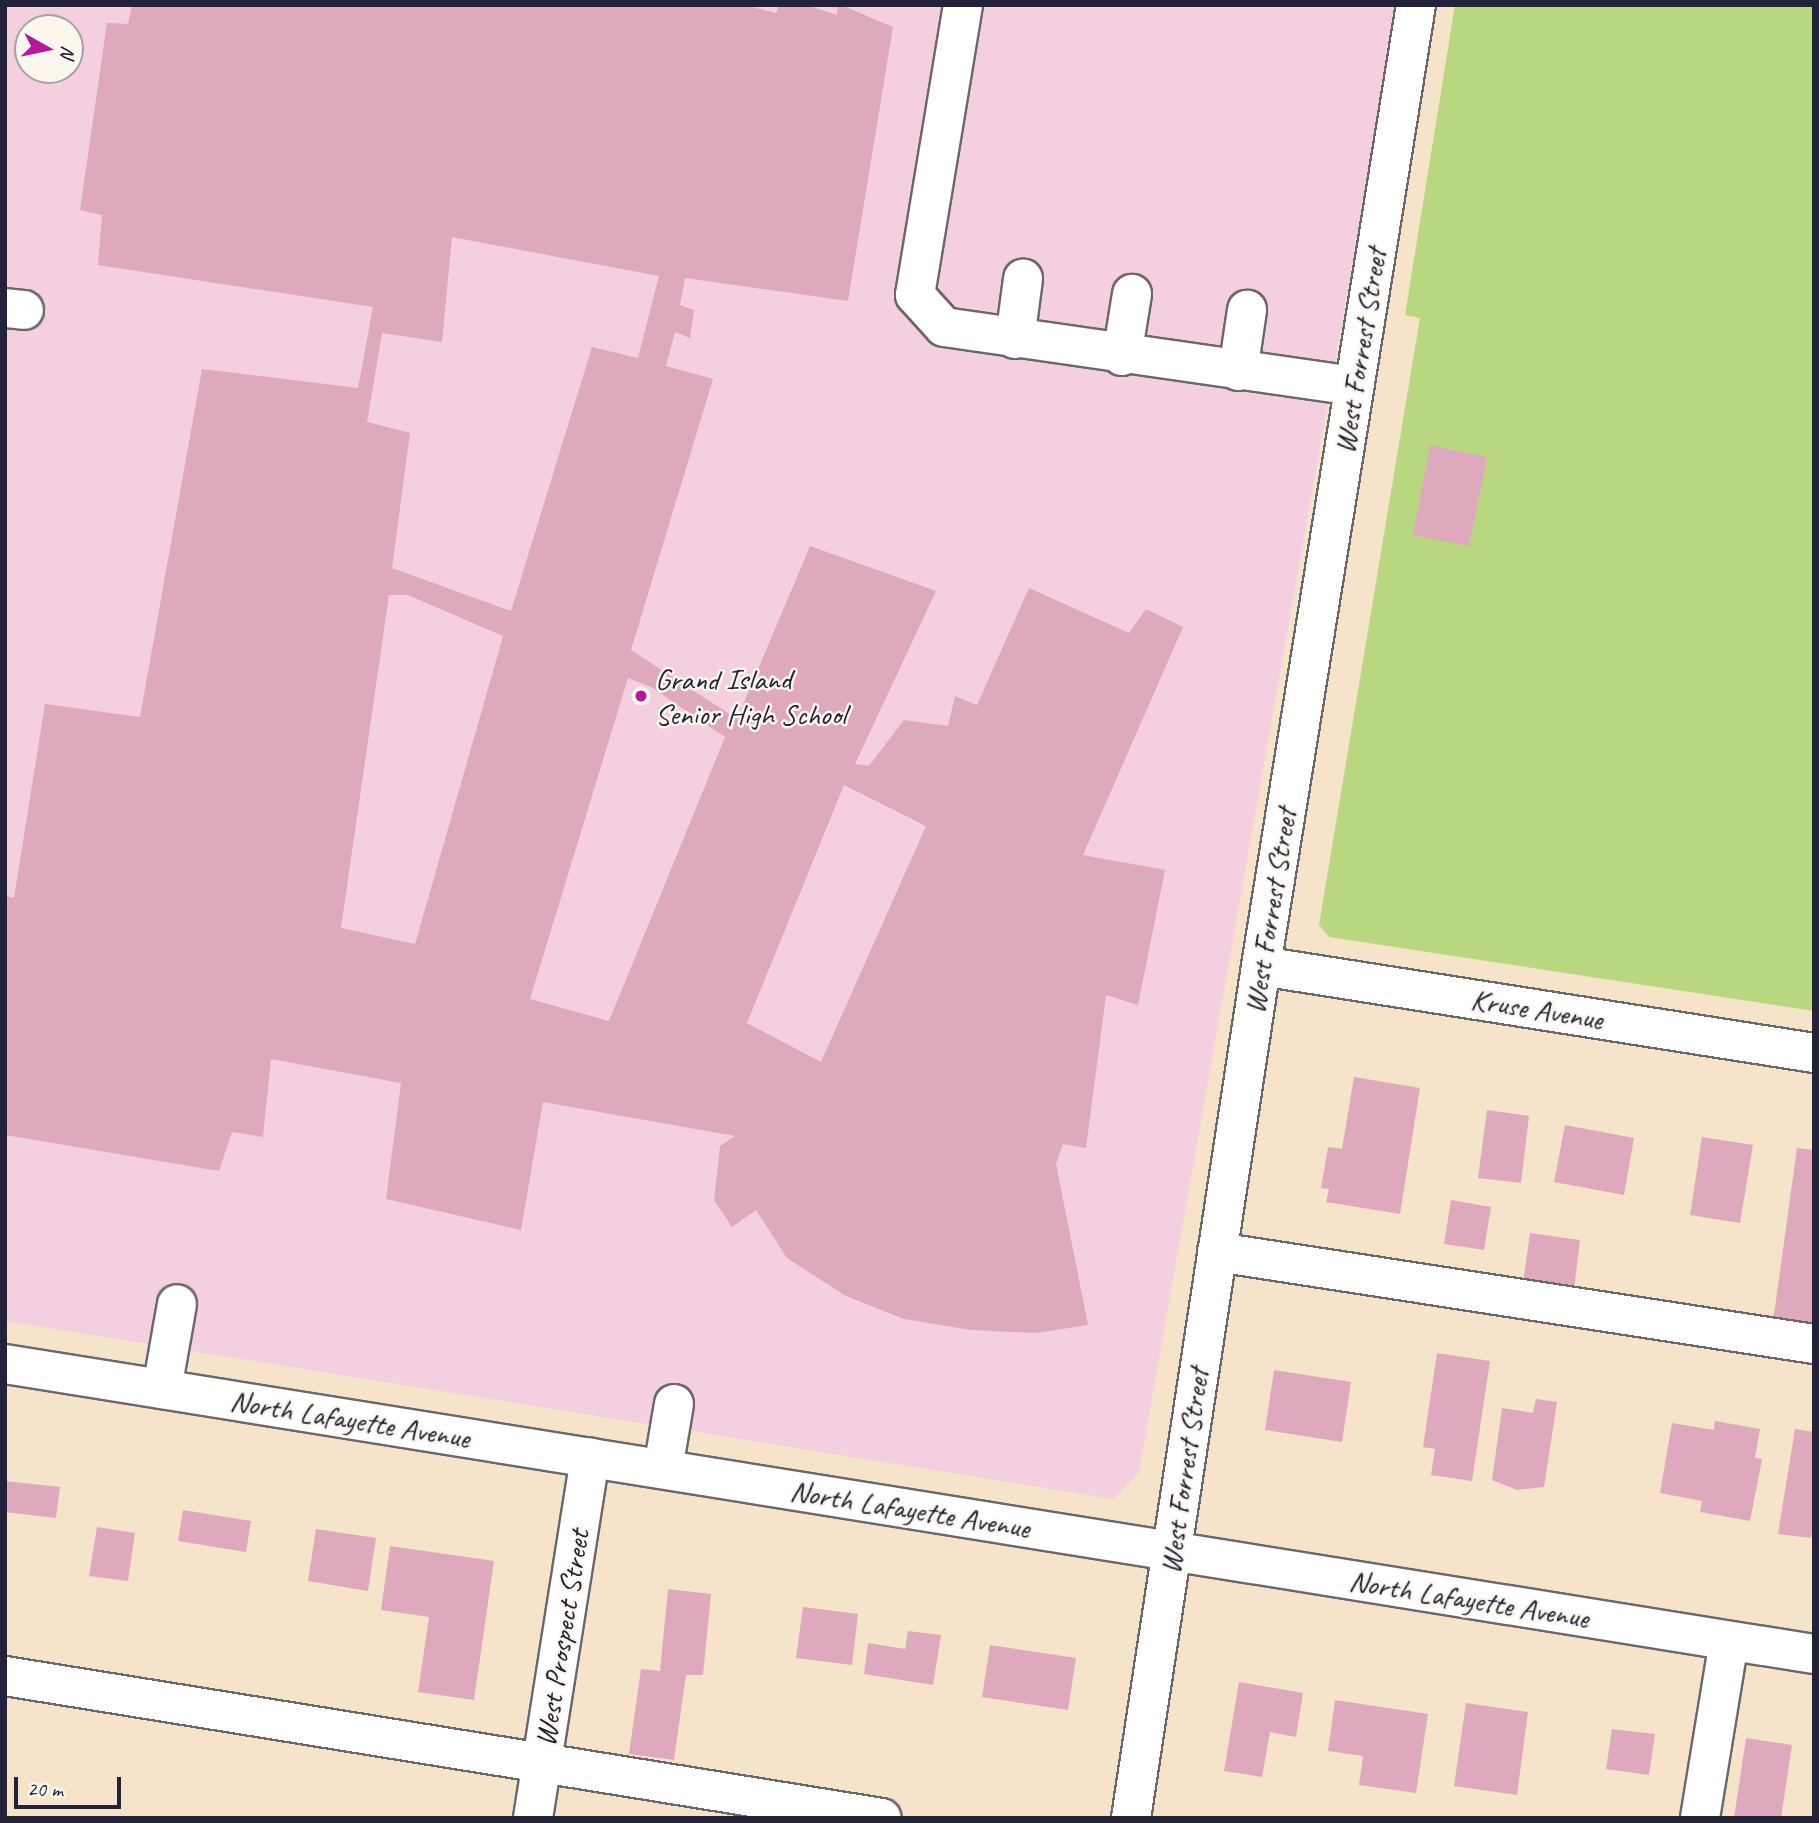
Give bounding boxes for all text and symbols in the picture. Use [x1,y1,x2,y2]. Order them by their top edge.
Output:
north arrow [14,14,84,84]
text: N [55,44,81,60]
street label: West Forrest Street [1326,246,1394,456]
place label: Grand Island Senior High School [655,661,845,732]
marker: Grand Island Senior High School [633,688,649,704]
street label: West Forrest Street [1236,806,1304,1016]
street label: Kruse Avenue [1468,981,1606,1037]
street label: West Forrest Street [1152,1366,1216,1576]
street label: North Lafayette Avenue [227,1382,473,1456]
street label: North Lafayette Avenue [787,1472,1033,1546]
street label: West Prospect Street [527,1527,597,1749]
street label: North Lafayette Avenue [1346,1562,1592,1636]
scale bar [18,1764,124,1808]
text: 20 m [27,1776,63,1802]

